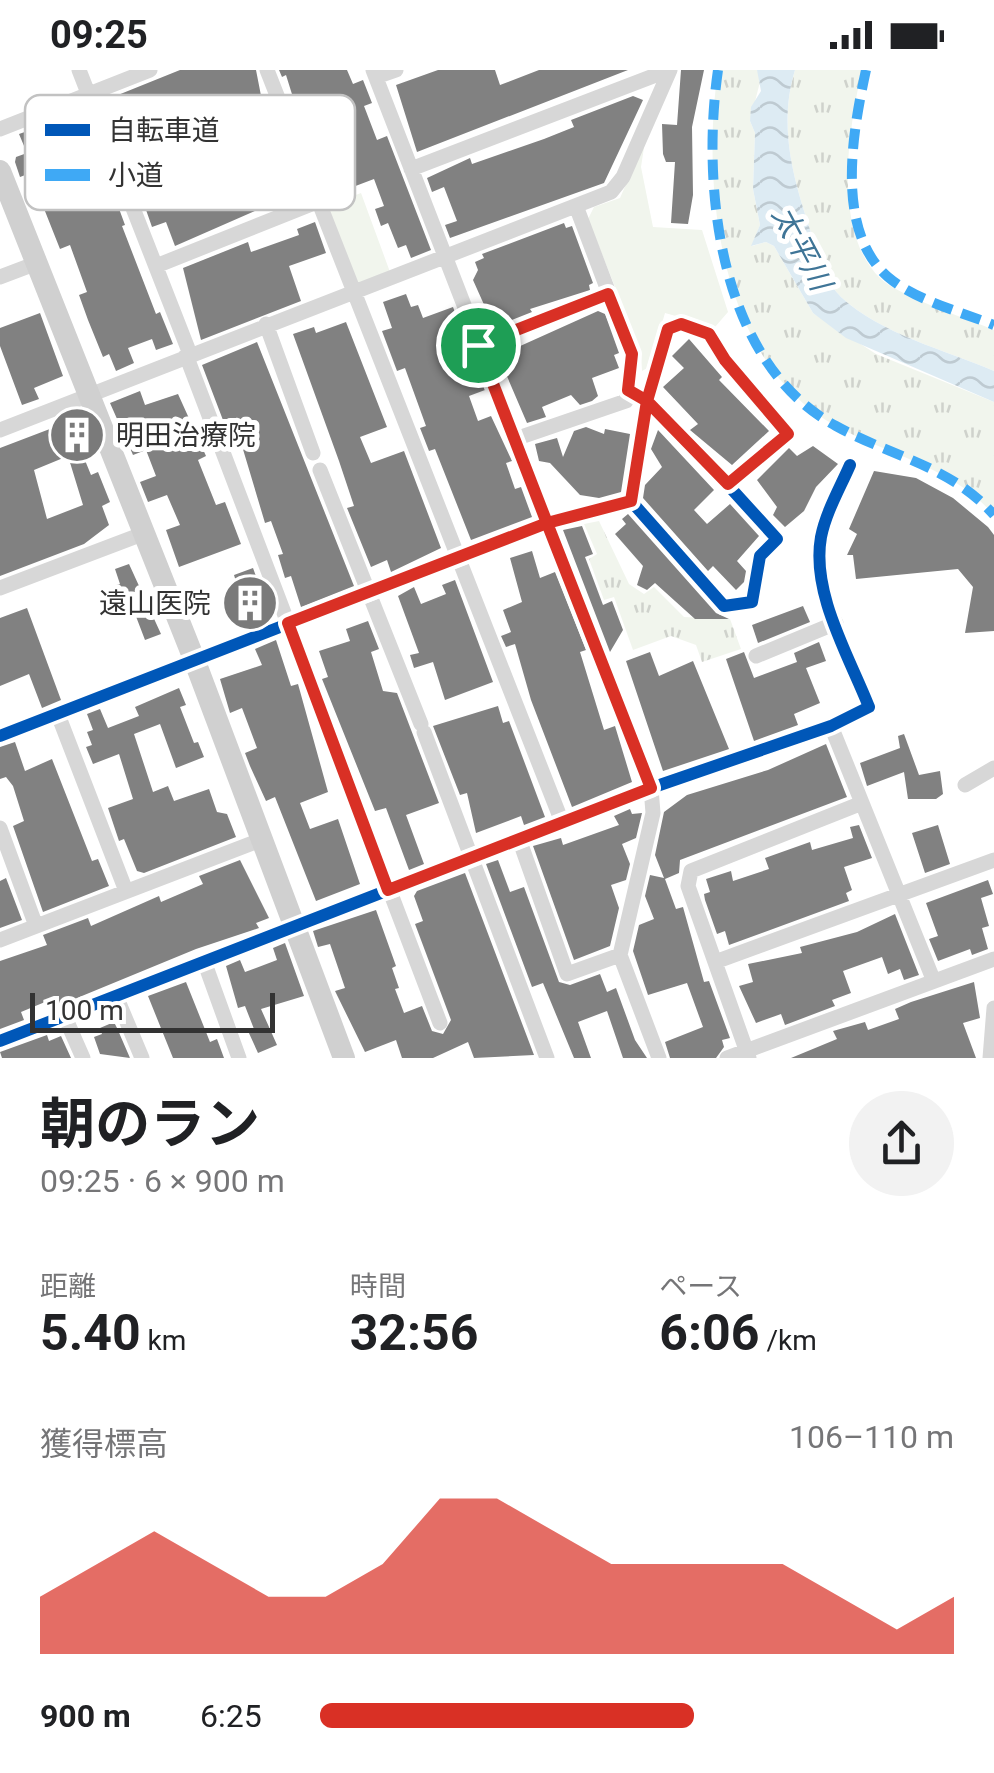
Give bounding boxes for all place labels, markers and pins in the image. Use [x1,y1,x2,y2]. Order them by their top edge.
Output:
pin [436,303,521,388]
building icon: 明田治療院 [47,405,107,465]
place label: 明田治療院 [116,419,256,452]
building icon: 遠山医院 [220,573,280,633]
place label: 遠山医院 [99,587,211,620]

